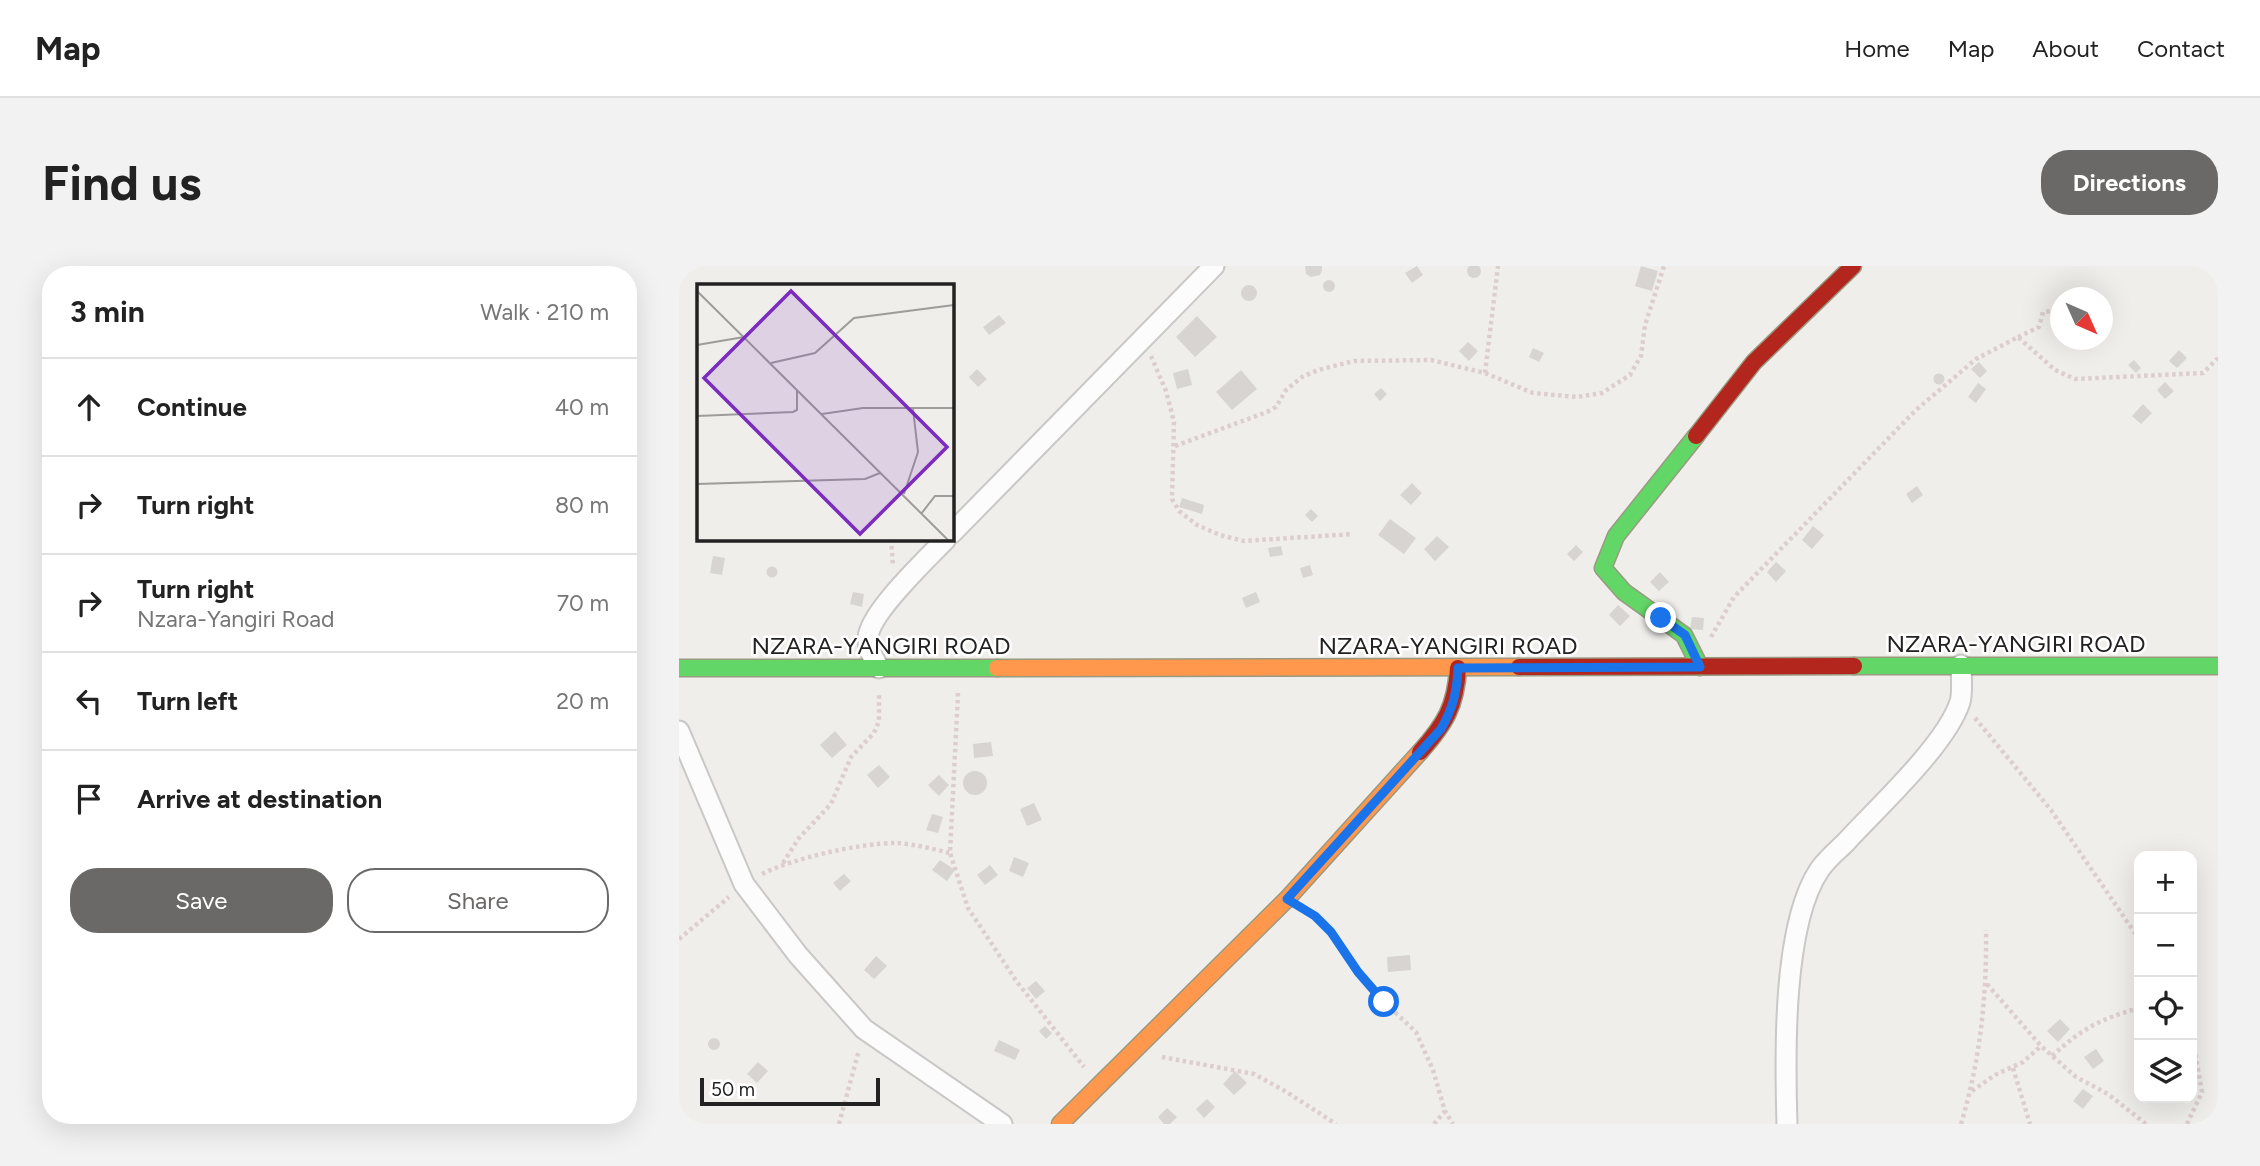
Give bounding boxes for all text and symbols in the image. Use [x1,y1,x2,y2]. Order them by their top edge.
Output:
text: Map [35,29,101,68]
text: Home [1844,34,1910,63]
text: Map [1948,34,1994,63]
text: About [2032,34,2099,63]
text: Contact [2137,34,2225,63]
button: Directions [2041,150,2218,215]
text: Find us [42,153,201,212]
inset map [697,284,954,541]
north arrow [2050,287,2113,350]
text: 3 min [70,293,145,330]
text: Walk · 210 m [480,298,609,326]
icon: ahead [70,388,108,426]
text: Continue [137,391,247,423]
text: 40 m [555,393,609,421]
icon: right [70,486,108,524]
text: Turn right [137,489,254,521]
text: 80 m [555,491,609,519]
text: Turn right [137,573,254,605]
icon: right [70,584,108,622]
text: 70 m [557,589,609,617]
route end [1645,602,1676,633]
text: Nzara-Yangiri Road [137,605,335,633]
street label: NZARA-YANGIRI ROAD [1886,629,2146,658]
street label: NZARA-YANGIRI ROAD [751,631,1011,660]
street label: NZARA-YANGIRI ROAD [1318,631,1578,660]
icon: left [70,682,108,720]
text: Turn left [137,685,238,717]
text: 20 m [556,687,609,715]
icon: arrive [70,780,108,818]
text: Arrive at destination [137,783,382,815]
map controls [2134,851,2197,1103]
button: + [2134,851,2197,914]
button: Save [70,868,333,933]
button: Share [347,868,609,933]
button: − [2134,914,2197,977]
button: locate [2134,977,2197,1040]
route start [1368,986,1399,1017]
button: layers [2134,1040,2197,1103]
scale bar [700,1075,880,1107]
text: 50 m [711,1078,755,1101]

